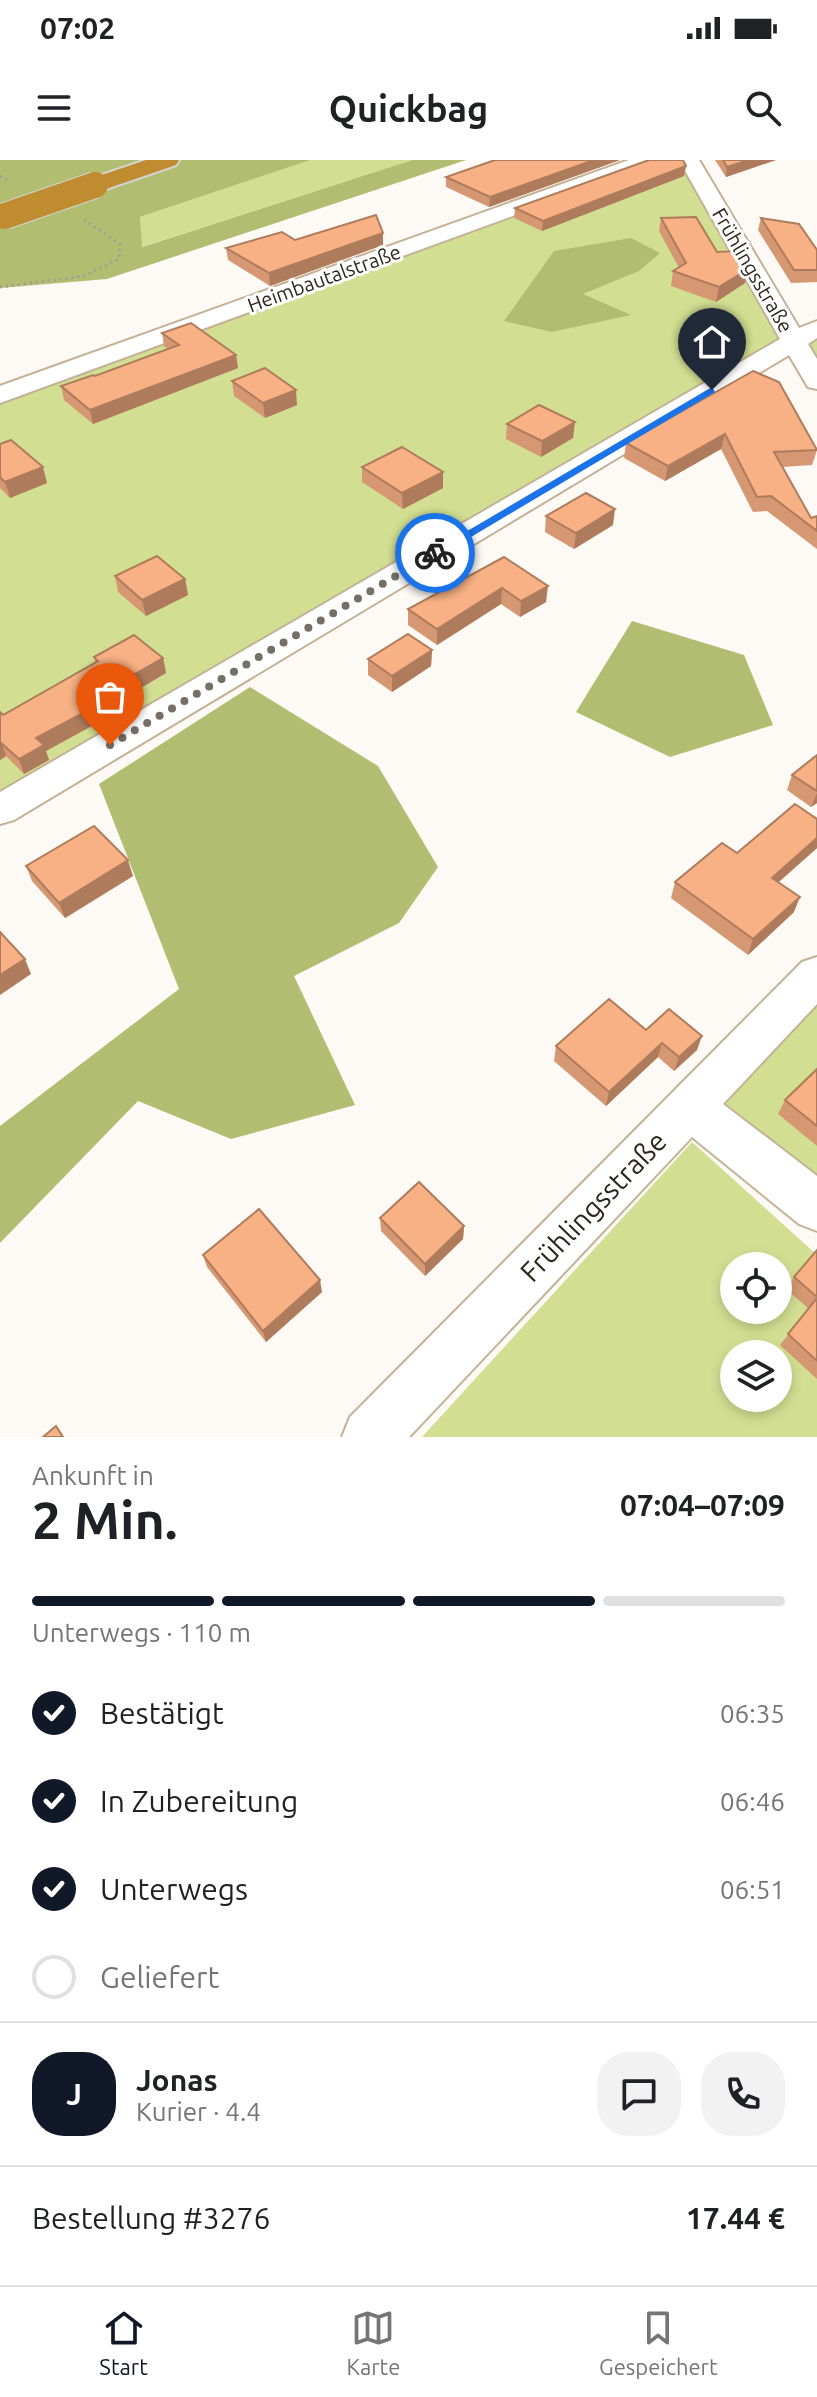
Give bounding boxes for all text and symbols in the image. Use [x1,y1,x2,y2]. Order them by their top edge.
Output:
text: 07:02 [40,11,115,45]
icon: menu [32,86,76,130]
icon: search [741,86,785,130]
text: Quickbag [329,88,488,129]
street label: Frühlingsstraße [708,204,798,336]
street label: Heimbautalstraße [244,240,404,316]
pin [678,308,746,390]
icon: home [690,320,734,364]
courier [395,513,475,593]
icon: bike [413,531,457,575]
pin [76,663,144,745]
icon: bag [88,675,132,719]
street label: Frühlingsstraße [514,1125,672,1287]
map controls [720,1252,792,1412]
button: locate [720,1252,792,1324]
button: layers [720,1340,792,1412]
text: Ankunft in [32,1461,154,1490]
text: 07:04–07:09 [620,1488,785,1522]
text: 2 Min. [32,1491,178,1549]
text: Unterwegs · 110 m [32,1618,251,1647]
icon: check [32,1691,76,1735]
text: Bestätigt [100,1696,224,1730]
text: 06:35 [720,1699,785,1728]
icon: check [32,1779,76,1823]
text: In Zubereitung [100,1784,298,1818]
text: 06:46 [720,1787,785,1816]
icon: check [32,1867,76,1911]
text: Unterwegs [100,1872,248,1906]
text: 06:51 [720,1875,785,1904]
text: Geliefert [100,1960,219,1994]
button: chat [597,2052,681,2136]
button: phone [701,2052,785,2136]
text: Jonas [136,2063,218,2097]
text: J [66,2077,82,2111]
text: Kurier · 4.4 [136,2097,261,2126]
text: Bestellung #3276 [32,2201,270,2235]
text: 17.44 € [686,2201,785,2235]
tab: Start [99,2306,148,2379]
tab: Karte [347,2306,400,2379]
tab: Gespeichert [599,2306,718,2379]

